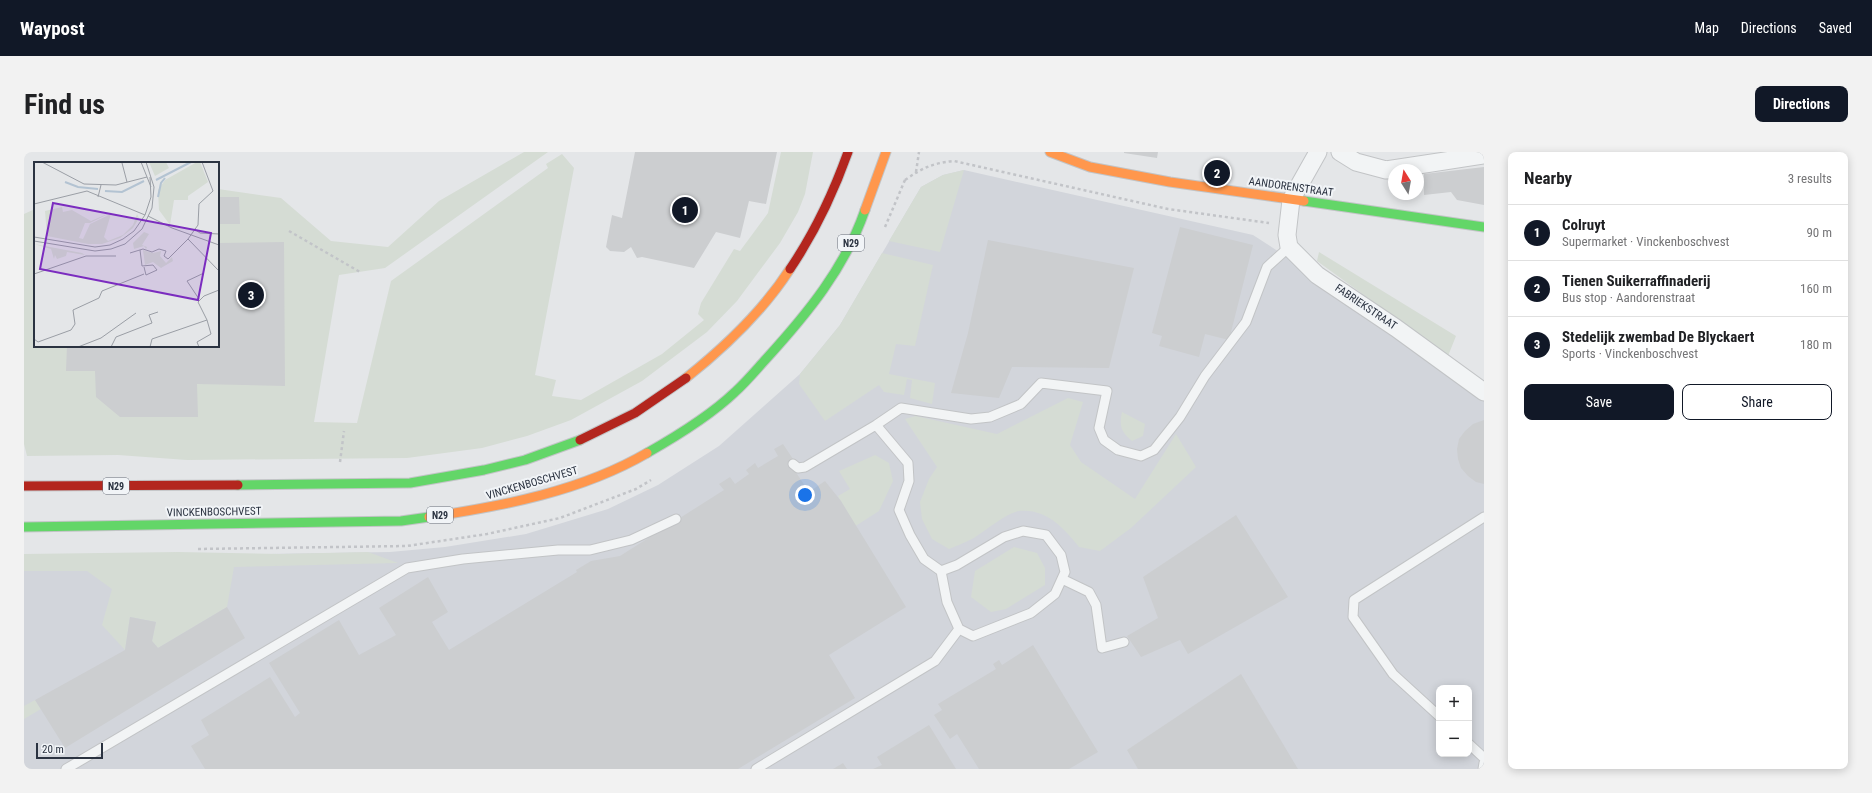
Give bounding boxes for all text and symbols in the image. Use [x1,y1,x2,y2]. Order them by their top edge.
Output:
text: Waypost [20,17,85,40]
text: Map [1695,20,1719,36]
text: Directions [1741,20,1797,36]
text: Saved [1819,20,1852,36]
button: Directions [1755,86,1848,122]
text: Find us [24,88,105,121]
pin: 2 [1204,158,1230,188]
inset map [34,162,219,347]
north arrow [1388,164,1424,200]
text: Nearby [1524,168,1572,188]
text: 3 results [1788,171,1832,186]
street label: AANDORENSTRAAT [1248,175,1335,199]
pin: 1 [672,195,698,225]
text: Colruyt [1562,216,1605,234]
text: 1 [1534,225,1540,240]
text: 90 m [1806,225,1832,240]
text: Supermarket · Vinckenboschvest [1562,234,1729,249]
road number: N29 [838,235,864,251]
text: Tienen Suikerraffinaderij [1562,272,1711,290]
pin: 3 [238,280,264,310]
text: 2 [1534,281,1540,296]
text: 160 m [1800,281,1832,296]
street label: FABRIEKSTRAAT [1333,282,1400,333]
text: Bus stop · Aandorenstraat [1562,290,1695,305]
text: Stedelijk zwembad De Blyckaert [1562,328,1754,346]
text: 3 [1534,337,1540,352]
text: 180 m [1800,337,1832,352]
text: Sports · Vinckenboschvest [1562,346,1698,361]
button: Save [1524,384,1674,420]
button: Share [1682,384,1832,420]
street label: VINCKENBOSCHVEST [485,464,580,502]
road number: N29 [103,478,129,494]
your location [795,485,815,505]
street label: VINCKENBOSCHVEST [167,505,262,519]
road number: N29 [427,507,453,523]
map controls [1436,685,1472,757]
button: + [1436,685,1472,721]
button: − [1436,721,1472,757]
scale bar [36,741,103,760]
text: 20 m [42,743,64,756]

